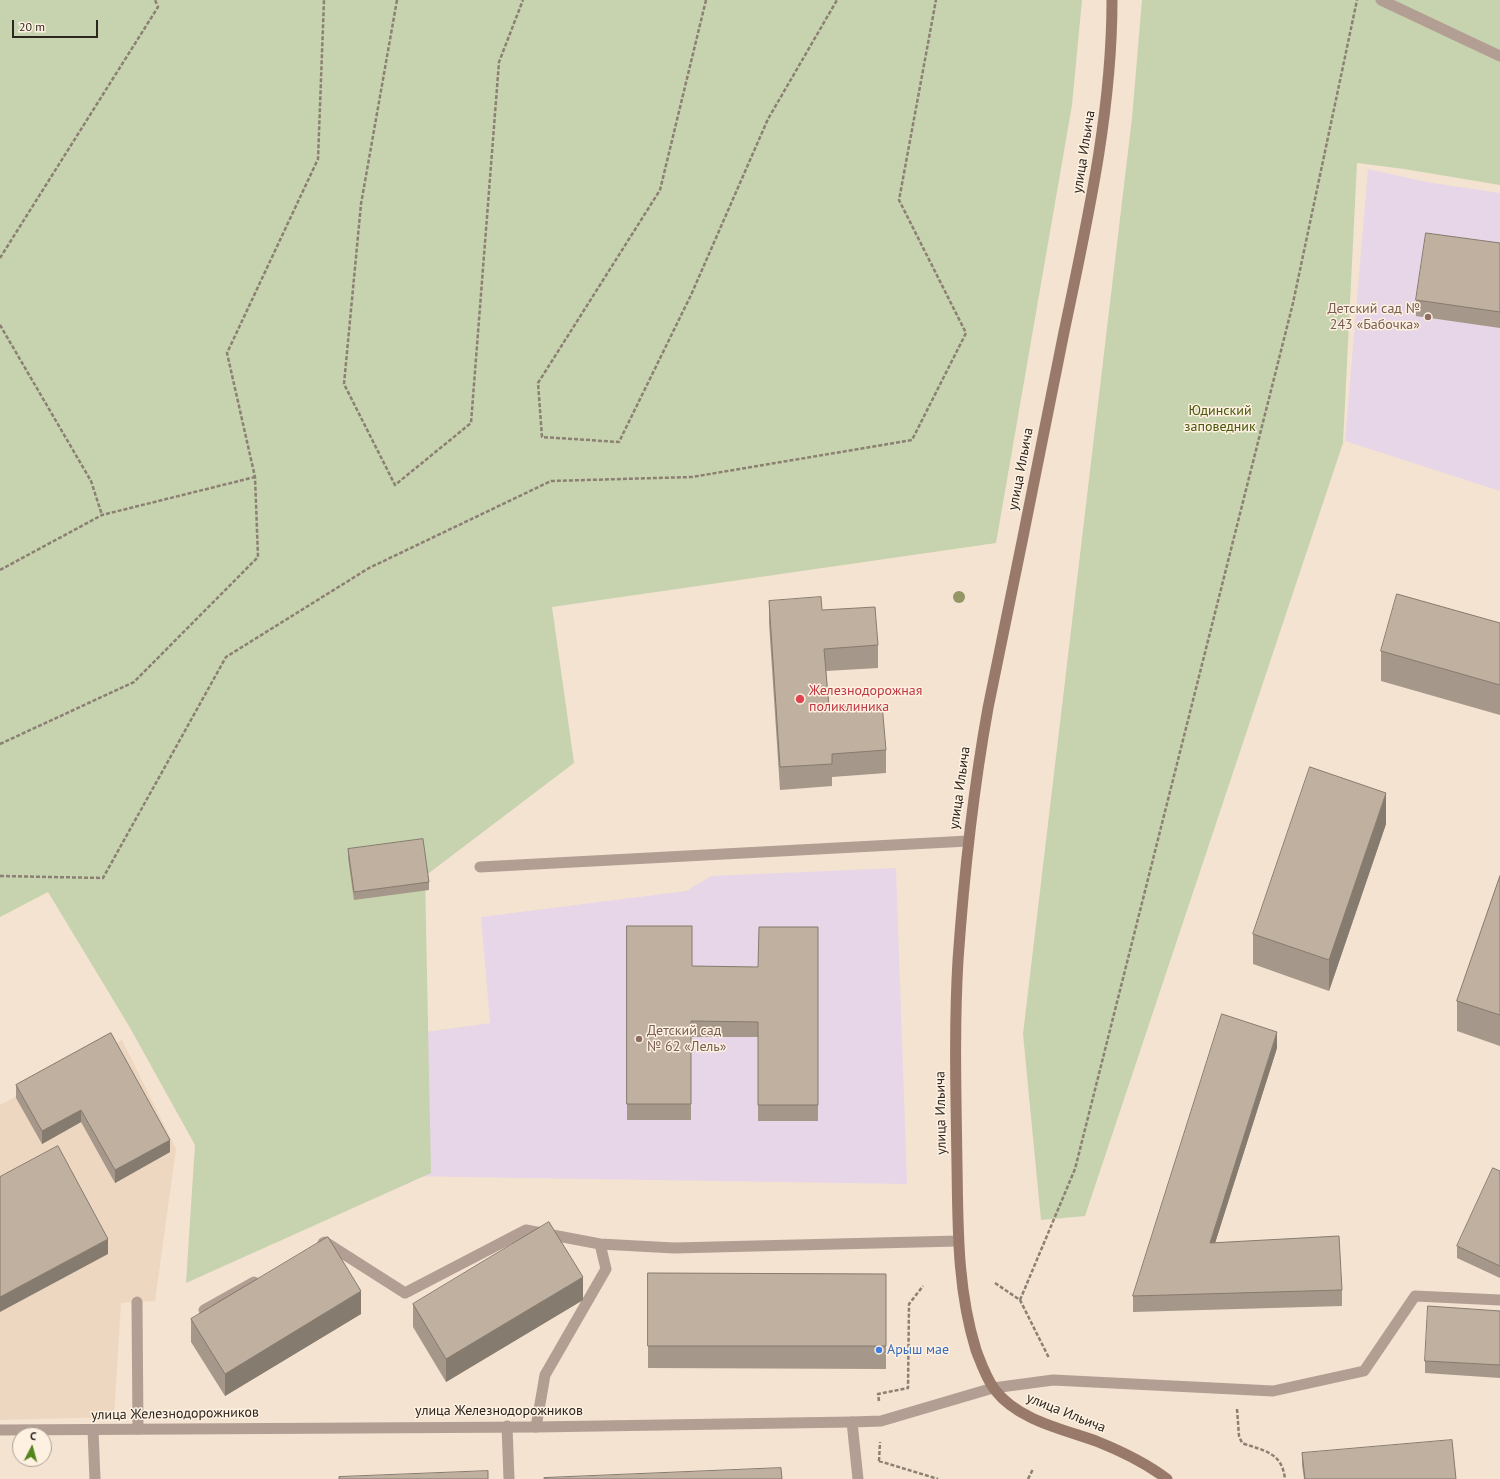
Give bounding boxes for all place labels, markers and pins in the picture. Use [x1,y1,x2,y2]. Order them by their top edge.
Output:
place label: Детский сад № 243 «Бабочка» [1328,301,1420,334]
marker: Детский сад № 243 «Бабочка» [1423,312,1433,322]
place label: Железнодорожная поликлиника [809,683,922,716]
marker: Железнодорожная поликлиника [794,693,806,705]
place label: Детский сад № 62 «Лель» [647,1023,727,1056]
marker: Детский сад № 62 «Лель» [634,1034,644,1044]
place label: Арыш мае [887,1342,949,1358]
marker: Арыш мае [874,1345,884,1355]

